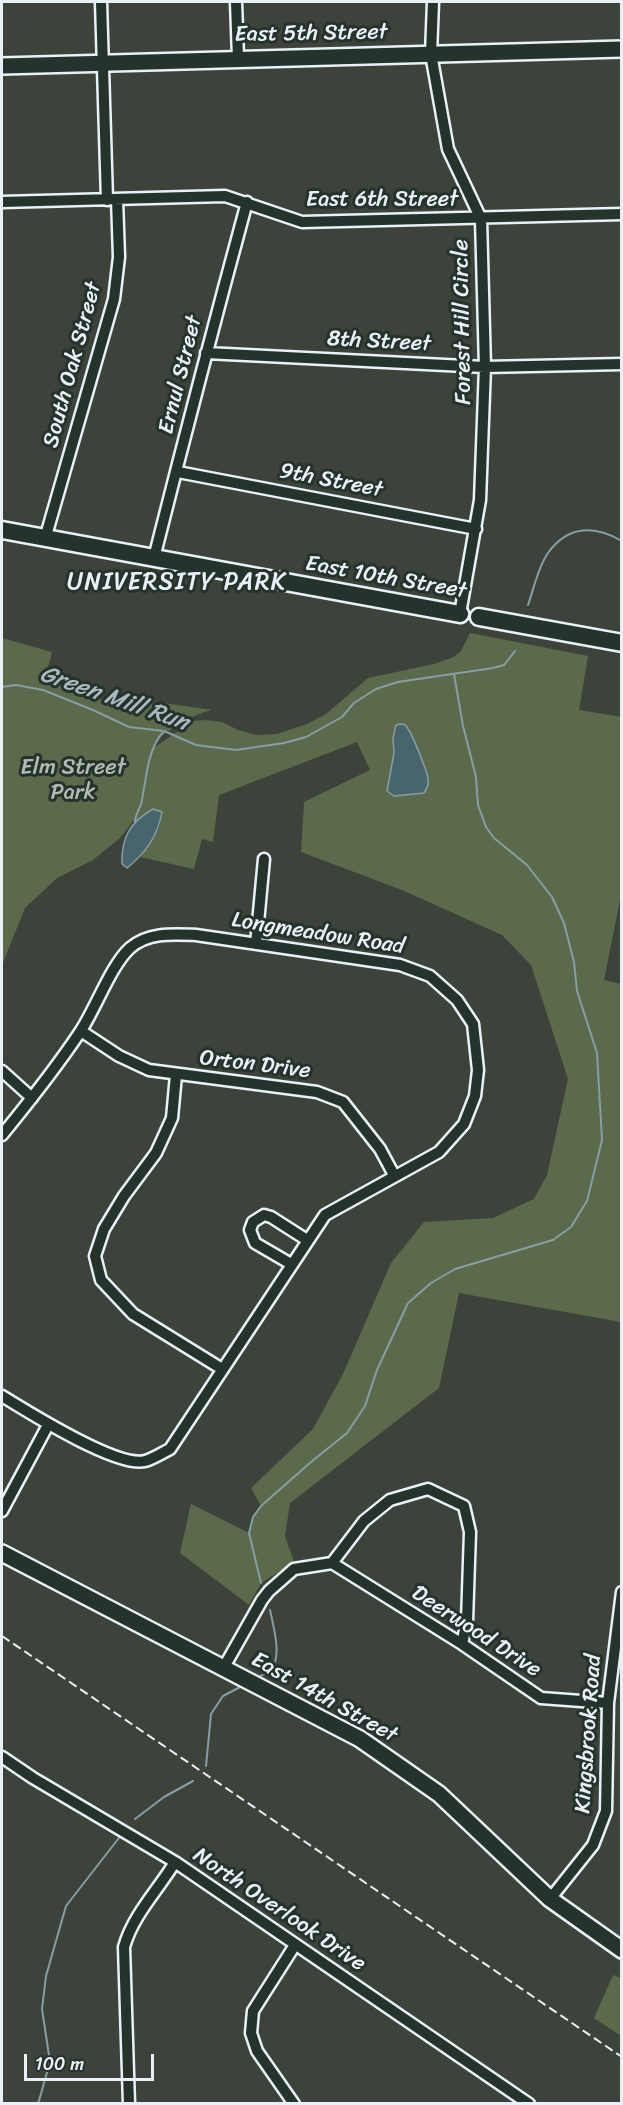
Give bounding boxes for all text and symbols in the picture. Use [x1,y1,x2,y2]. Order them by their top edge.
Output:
street label: East 5th Street [234,19,388,49]
street label: East 6th Street [306,187,458,213]
street label: Forest Hill Circle [448,239,478,405]
street label: South Oak Street [38,279,108,451]
street label: Ernul Street [154,313,208,437]
street label: 8th Street [326,326,432,358]
street label: 9th Street [277,458,385,504]
street label: East 10th Street [304,551,468,605]
district label: UNIVERSITY PARK [68,569,286,597]
water label: Green Mill Run [36,660,192,738]
park label: Elm Street Park [20,755,126,806]
street label: Longmeadow Road [230,907,406,961]
street label: Orton Drive [198,1045,312,1085]
street label: Deerwood Drive [406,1580,546,1684]
street label: East 14th Street [246,1647,402,1749]
street label: Kingsbrook Road [570,1654,608,1814]
street label: North Overlook Drive [188,1842,370,1978]
scale bar [27,2042,158,2080]
text: 100 m [35,2048,84,2080]

